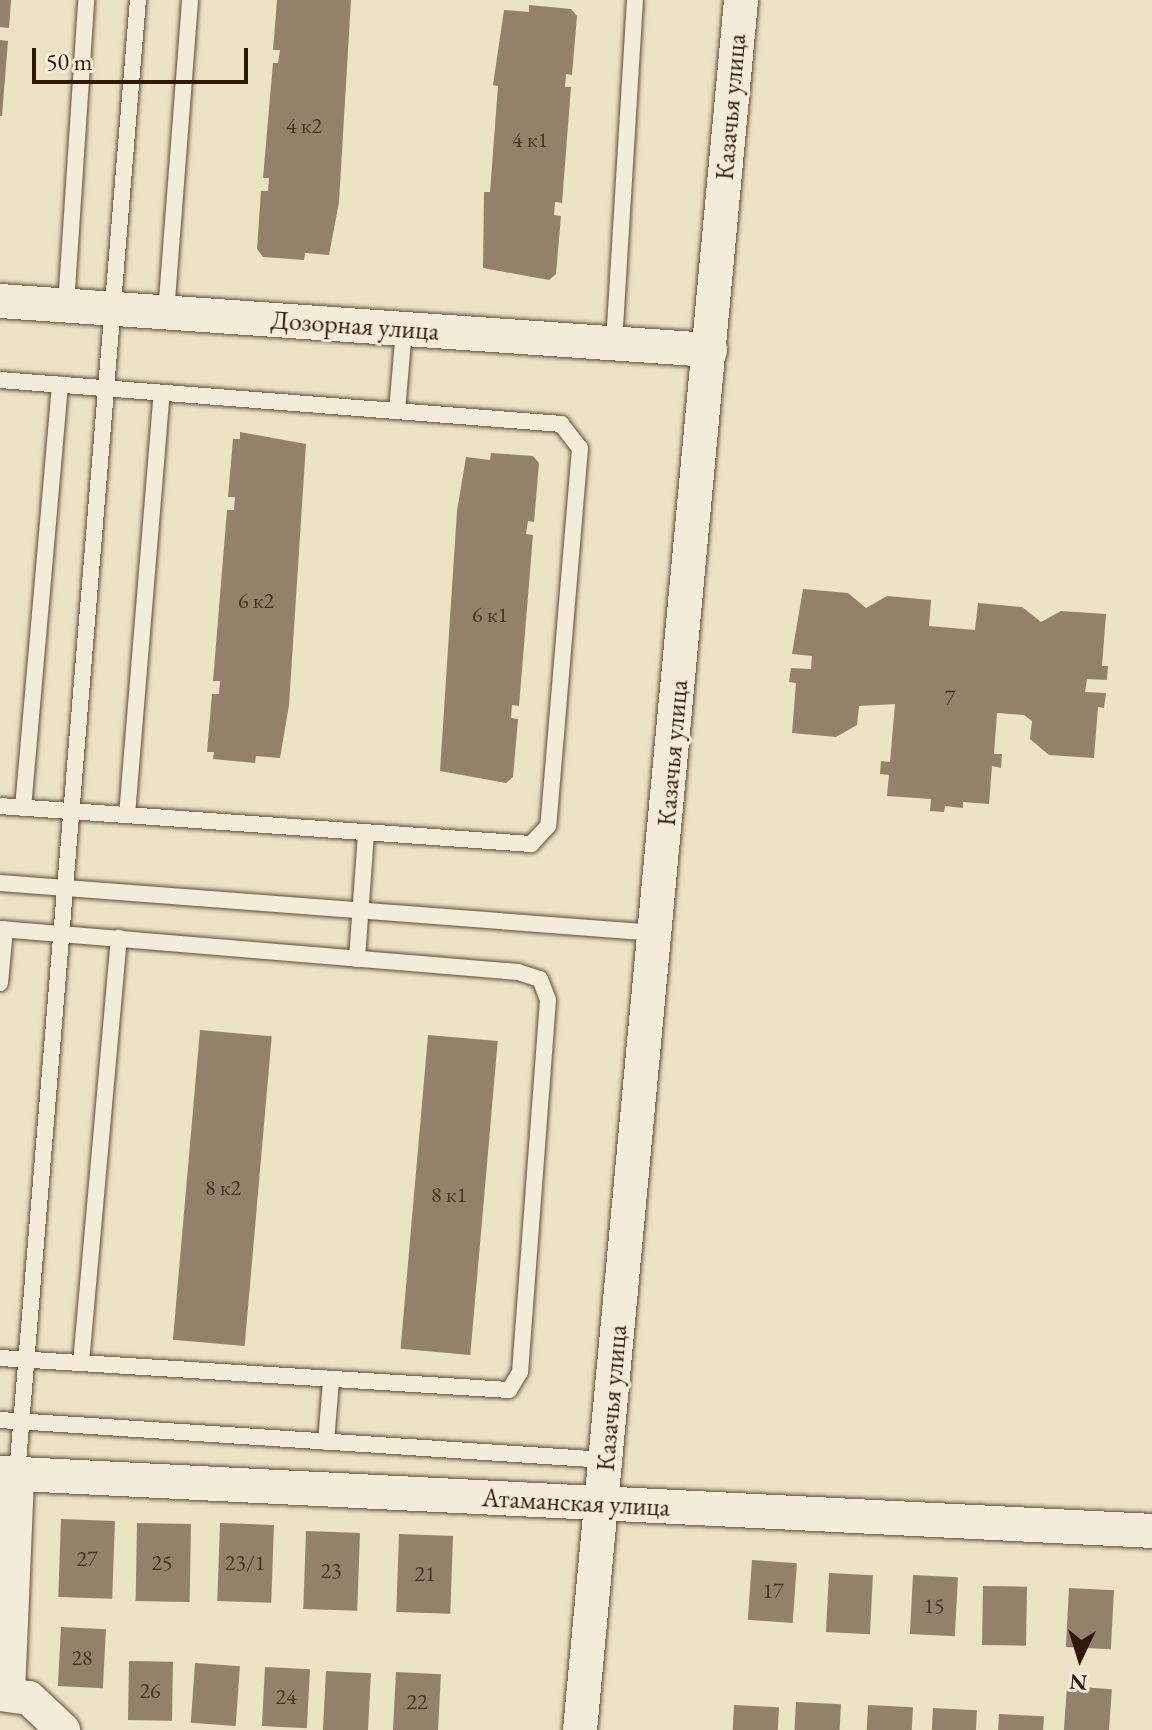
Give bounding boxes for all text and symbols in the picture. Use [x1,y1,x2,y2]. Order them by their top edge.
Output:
scale bar [36,32,252,82]
street label: Казачья улица [709,33,753,181]
text: 50 m [46,46,93,77]
house number: 4 к2 [286,113,322,139]
house number: 4 к1 [512,127,548,153]
street label: Дозорная улица [270,305,440,347]
house number: 6 к2 [238,588,274,614]
house number: 6 к1 [472,602,508,628]
street label: Казачья улица [651,679,695,827]
house number: 7 [945,685,955,711]
house number: 8 к2 [205,1175,241,1201]
house number: 8 к1 [431,1182,467,1208]
street label: Казачья улица [590,1324,634,1472]
street label: Атаманская улица [481,1482,671,1524]
house number: 27 [76,1546,98,1572]
house number: 25 [151,1550,173,1576]
house number: 23/1 [225,1550,265,1576]
house number: 23 [320,1558,342,1584]
house number: 21 [414,1561,436,1587]
house number: 17 [762,1578,784,1604]
house number: 15 [923,1593,945,1619]
north arrow [1040,1618,1120,1698]
house number: 28 [71,1645,93,1671]
text: N [1068,1667,1088,1698]
house number: 26 [139,1678,161,1704]
house number: 24 [275,1684,297,1710]
house number: 22 [406,1689,428,1715]

